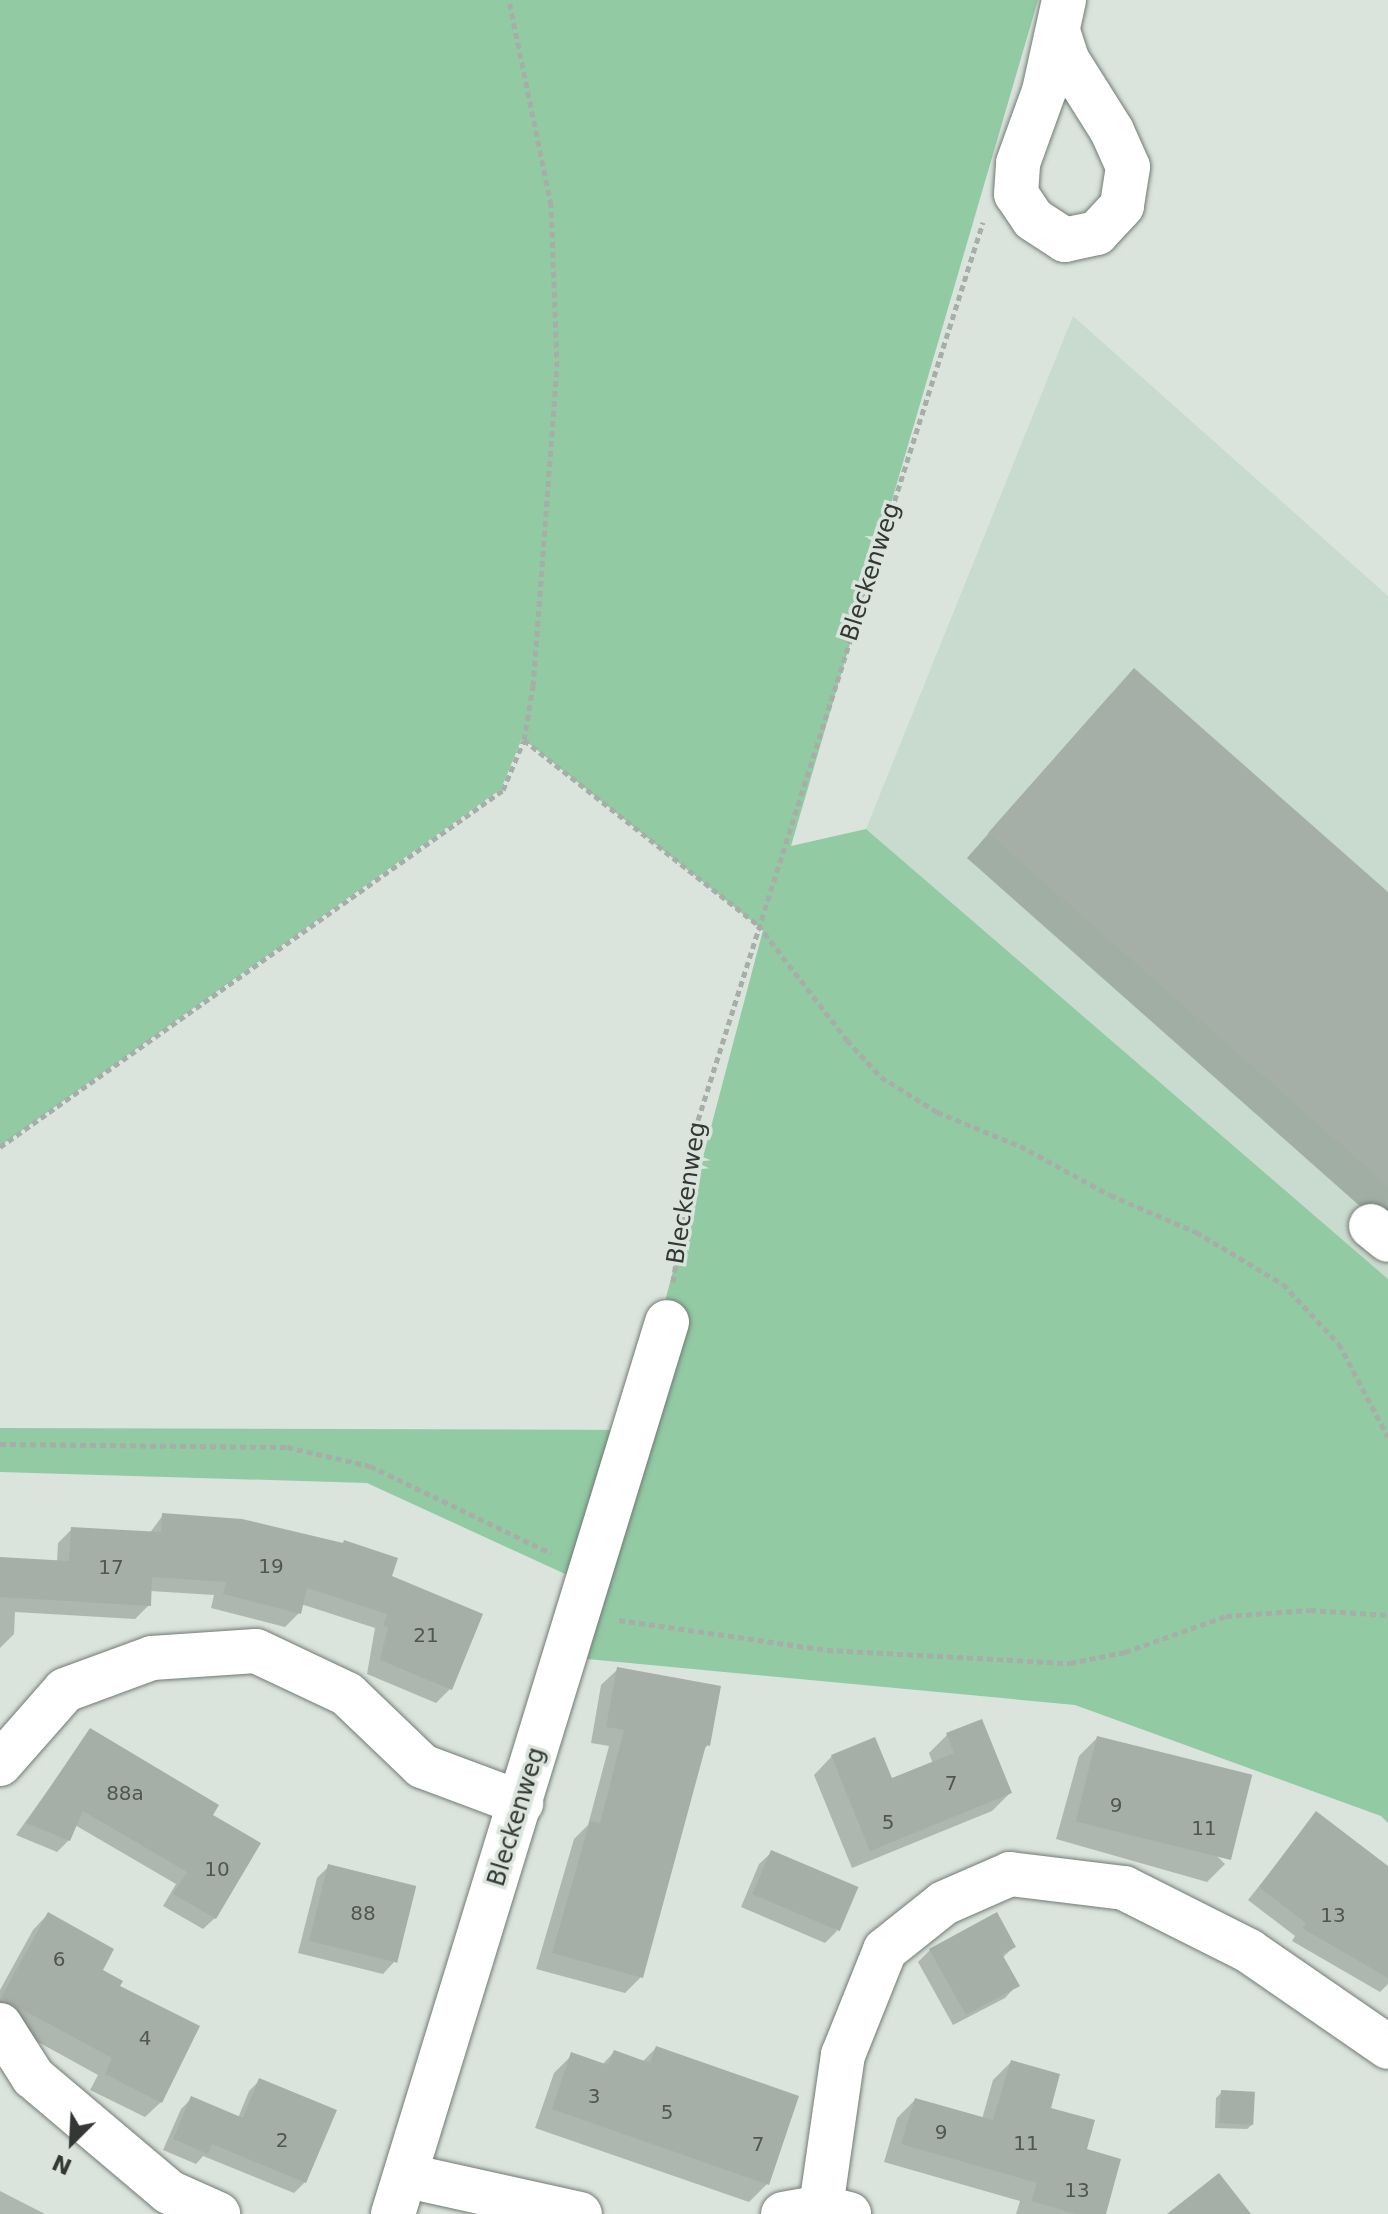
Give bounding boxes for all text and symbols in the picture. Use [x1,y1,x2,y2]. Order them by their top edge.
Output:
street label: Bleckenweg [835,499,907,645]
street label: Bleckenweg [662,1120,712,1266]
house number: 19 [258,1554,284,1578]
house number: 17 [98,1555,124,1579]
house number: 21 [413,1623,439,1647]
street label: Bleckenweg [482,1744,552,1890]
house number: 7 [945,1771,957,1795]
house number: 88a [106,1781,144,1805]
house number: 9 [1110,1793,1122,1817]
house number: 5 [882,1810,894,1834]
house number: 11 [1191,1816,1217,1840]
house number: 10 [204,1857,230,1881]
house number: 88 [350,1901,376,1925]
house number: 13 [1320,1903,1346,1927]
house number: 6 [53,1947,65,1971]
house number: 4 [139,2026,151,2050]
house number: 3 [588,2084,600,2108]
house number: 5 [661,2100,673,2124]
north arrow [32,2102,112,2182]
house number: 9 [935,2120,947,2144]
house number: 2 [276,2128,288,2152]
house number: 11 [1013,2131,1039,2155]
house number: 7 [752,2132,764,2156]
text: N [49,2149,76,2180]
house number: 13 [1064,2178,1090,2202]

